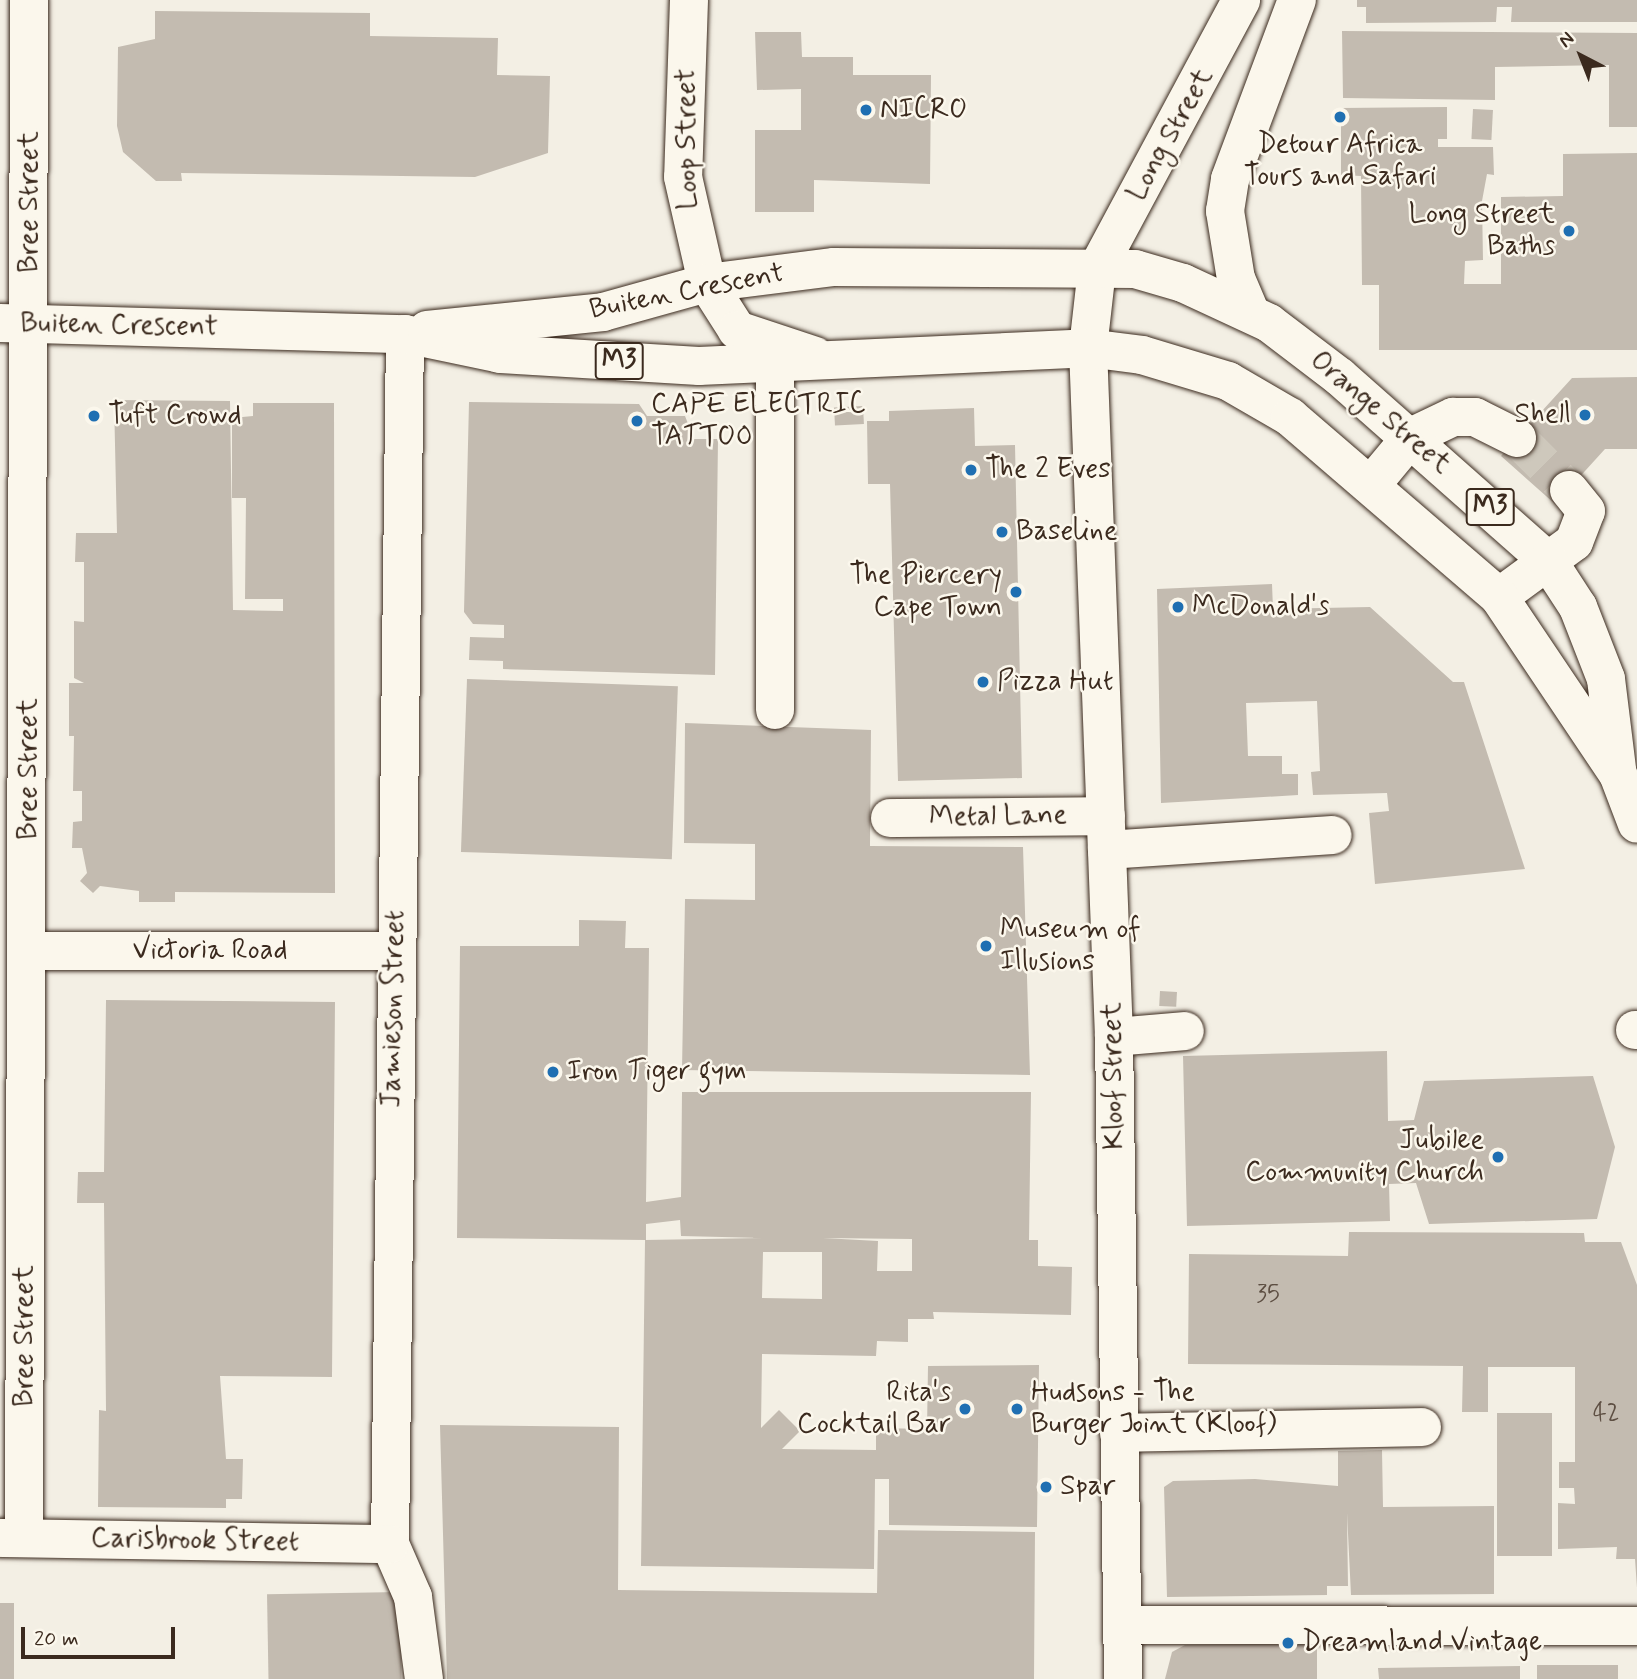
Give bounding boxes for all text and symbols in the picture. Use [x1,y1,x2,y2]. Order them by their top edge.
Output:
north arrow [1546,21,1616,91]
text: N [1554,26,1580,54]
street label: Long Street [1121,63,1221,207]
street label: Loop Street [670,69,706,209]
place label: NICRO [880,93,967,127]
marker: NICRO [858,102,874,118]
marker: Detour Africa Tours and Safari [1332,109,1348,125]
place label: Detour Africa Tours and Safari [1244,128,1436,194]
street label: Bree Street [13,131,47,273]
place label: Long Street Baths [1409,198,1555,264]
marker: Long Street Baths [1561,223,1577,239]
street label: Buiten Crescent [587,257,787,327]
street label: Buiten Crescent [20,307,218,345]
road number: M3 [594,338,644,384]
street label: Orange Street [1303,344,1457,482]
place label: CAPE ELECTRIC TATTOO [651,388,862,454]
place label: Shell [1515,398,1571,432]
place label: Tuft Crowd [108,399,242,433]
marker: Shell [1577,407,1593,423]
marker: Tuft Crowd [86,408,102,424]
marker: CAPE ELECTRIC TATTOO [629,413,645,429]
place label: The 2 Eves [985,453,1111,487]
marker: The 2 Eves [963,462,979,478]
road number: M3 [1466,485,1514,530]
place label: Baseline [1016,515,1117,549]
marker: Baseline [994,524,1010,540]
place label: The Piercery Cape Town [855,559,1002,625]
marker: The Piercery Cape Town [1008,584,1024,600]
place label: McDonald's [1192,590,1329,624]
marker: McDonald's [1170,599,1186,615]
place label: Pizza Hut [997,665,1111,699]
marker: Pizza Hut [975,674,991,690]
street label: Bree Street [12,698,46,840]
street label: Metal Lane [930,799,1066,835]
street label: Jamieson Street [375,908,413,1110]
place label: Museum of Illusions [1000,913,1140,979]
street label: Victoria Road [132,934,288,968]
marker: Museum of Illusions [978,938,994,954]
street label: Kloof Street [1096,1002,1132,1150]
place label: Iron Tiger gym [567,1055,748,1089]
marker: Iron Tiger gym [545,1064,561,1080]
place label: Jubilee Community Church [1245,1124,1484,1190]
marker: Jubilee Community Church [1490,1149,1506,1165]
street label: Bree Street [8,1265,42,1407]
house number: 35 [1256,1281,1280,1309]
place label: Rita's Cocktail Bar [798,1376,951,1442]
place label: Hudsons - The Burger Joint (Kloof) [1031,1376,1271,1442]
house number: 42 [1593,1400,1619,1428]
marker: Rita's Cocktail Bar [957,1401,973,1417]
marker: Hudsons - The Burger Joint (Kloof) [1009,1401,1025,1417]
place label: Spar [1060,1470,1115,1504]
marker: Spar [1038,1479,1054,1495]
street label: Carisbrook Street [88,1522,302,1560]
scale bar [24,1612,178,1656]
text: 20 m [34,1625,79,1653]
place label: Dreamland Vintage [1302,1626,1542,1660]
marker: Dreamland Vintage [1280,1635,1296,1651]

